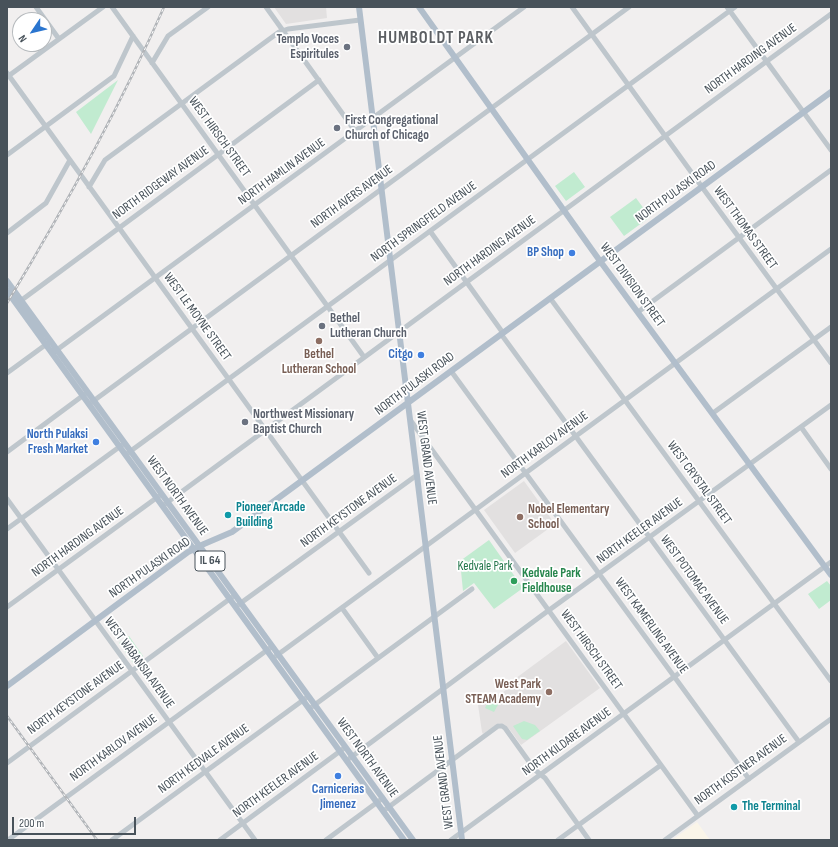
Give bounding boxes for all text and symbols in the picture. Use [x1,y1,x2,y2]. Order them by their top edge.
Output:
north arrow [12,12,52,52]
street label: NORTH HARDING AVENUE [702,20,800,98]
district label: HUMBOLDT PARK [378,29,494,49]
text: N [16,32,30,45]
place label: Templo Voces Espiritules [276,32,339,63]
marker: Templo Voces Espiritules [342,42,352,52]
street label: WEST HIRSCH STREET [185,94,253,180]
place label: First Congregational Church of Chicago [345,113,438,144]
marker: First Congregational Church of Chicago [332,123,342,133]
street label: NORTH HAMLIN AVENUE [235,135,329,209]
street label: NORTH RIDGEWAY AVENUE [110,143,212,223]
street label: NORTH PULASKI ROAD [633,158,719,226]
street label: NORTH AVERS AVENUE [308,162,396,232]
street label: NORTH SPRINGFIELD AVENUE [368,178,480,266]
street label: WEST THOMAS STREET [710,184,780,272]
street label: NORTH HARDING AVENUE [441,212,539,290]
street label: WEST DIVISION STREET [596,240,668,330]
place label: BP Shop [527,245,564,261]
marker: BP Shop [567,248,577,258]
street label: WEST LE MOYNE STREET [160,270,234,364]
place label: Bethel Lutheran Church [330,311,407,342]
marker: Bethel Lutheran Church [317,321,327,331]
marker: Bethel Lutheran School [314,336,324,346]
place label: Bethel Lutheran School [282,347,356,378]
place label: Citgo [388,347,413,363]
street label: NORTH PULASKI ROAD [372,349,458,419]
marker: Citgo [416,350,426,360]
place label: Northwest Missionary Baptist Church [253,407,354,438]
street label: NORTH KARLOV AVENUE [498,408,592,482]
street label: WEST GRAND AVENUE [412,410,440,506]
marker: Northwest Missionary Baptist Church [240,417,250,427]
place label: North Pulaksi Fresh Market [27,427,88,458]
marker: North Pulaksi Fresh Market [91,437,101,447]
street label: WEST CRYSTAL STREET [663,438,735,528]
street label: WEST NORTH AVENUE [143,453,211,539]
street label: NORTH KEYSTONE AVENUE [298,471,400,551]
street label: NORTH KEELER AVENUE [594,495,686,567]
place label: Pioneer Arcade Building [236,500,305,531]
place label: Nobel Elementary School [528,502,609,533]
street label: NORTH HARDING AVENUE [29,503,127,581]
marker: Pioneer Arcade Building [223,510,233,520]
marker: Nobel Elementary School [515,512,525,522]
street label: WEST POTOMAC AVENUE [656,532,732,628]
street label: NORTH PULASKI ROAD [106,534,194,602]
road number: IL 64 [195,551,225,571]
park label: Kedvale Park [458,559,512,575]
place label: Kedvale Park Fieldhouse [522,566,581,597]
street label: WEST KAMERLING AVENUE [611,575,691,677]
marker: Kedvale Park Fieldhouse [509,576,519,586]
street label: WEST HIRSCH STREET [557,607,625,693]
street label: WEST WABANSIA AVENUE [101,614,177,712]
street label: NORTH KEYSTONE AVENUE [25,658,127,738]
place label: West Park STEAM Academy [465,677,541,708]
marker: West Park STEAM Academy [544,687,554,697]
street label: NORTH KILDARE AVENUE [519,705,615,779]
street label: NORTH KARLOV AVENUE [67,711,161,785]
street label: WEST NORTH AVENUE [333,715,401,801]
street label: NORTH KEDVALE AVENUE [156,721,252,797]
street label: NORTH KOSTNER AVENUE [692,731,790,809]
street label: WEST GRAND AVENUE [430,734,458,830]
street label: NORTH KEELER AVENUE [230,749,322,821]
marker: Carnicerias Jimenez [333,771,343,781]
place label: Carnicerias Jimenez [312,782,364,813]
place label: The Terminal [742,799,800,815]
marker: The Terminal [729,802,739,812]
scale bar [14,809,138,835]
text: 200 m [19,816,44,831]

